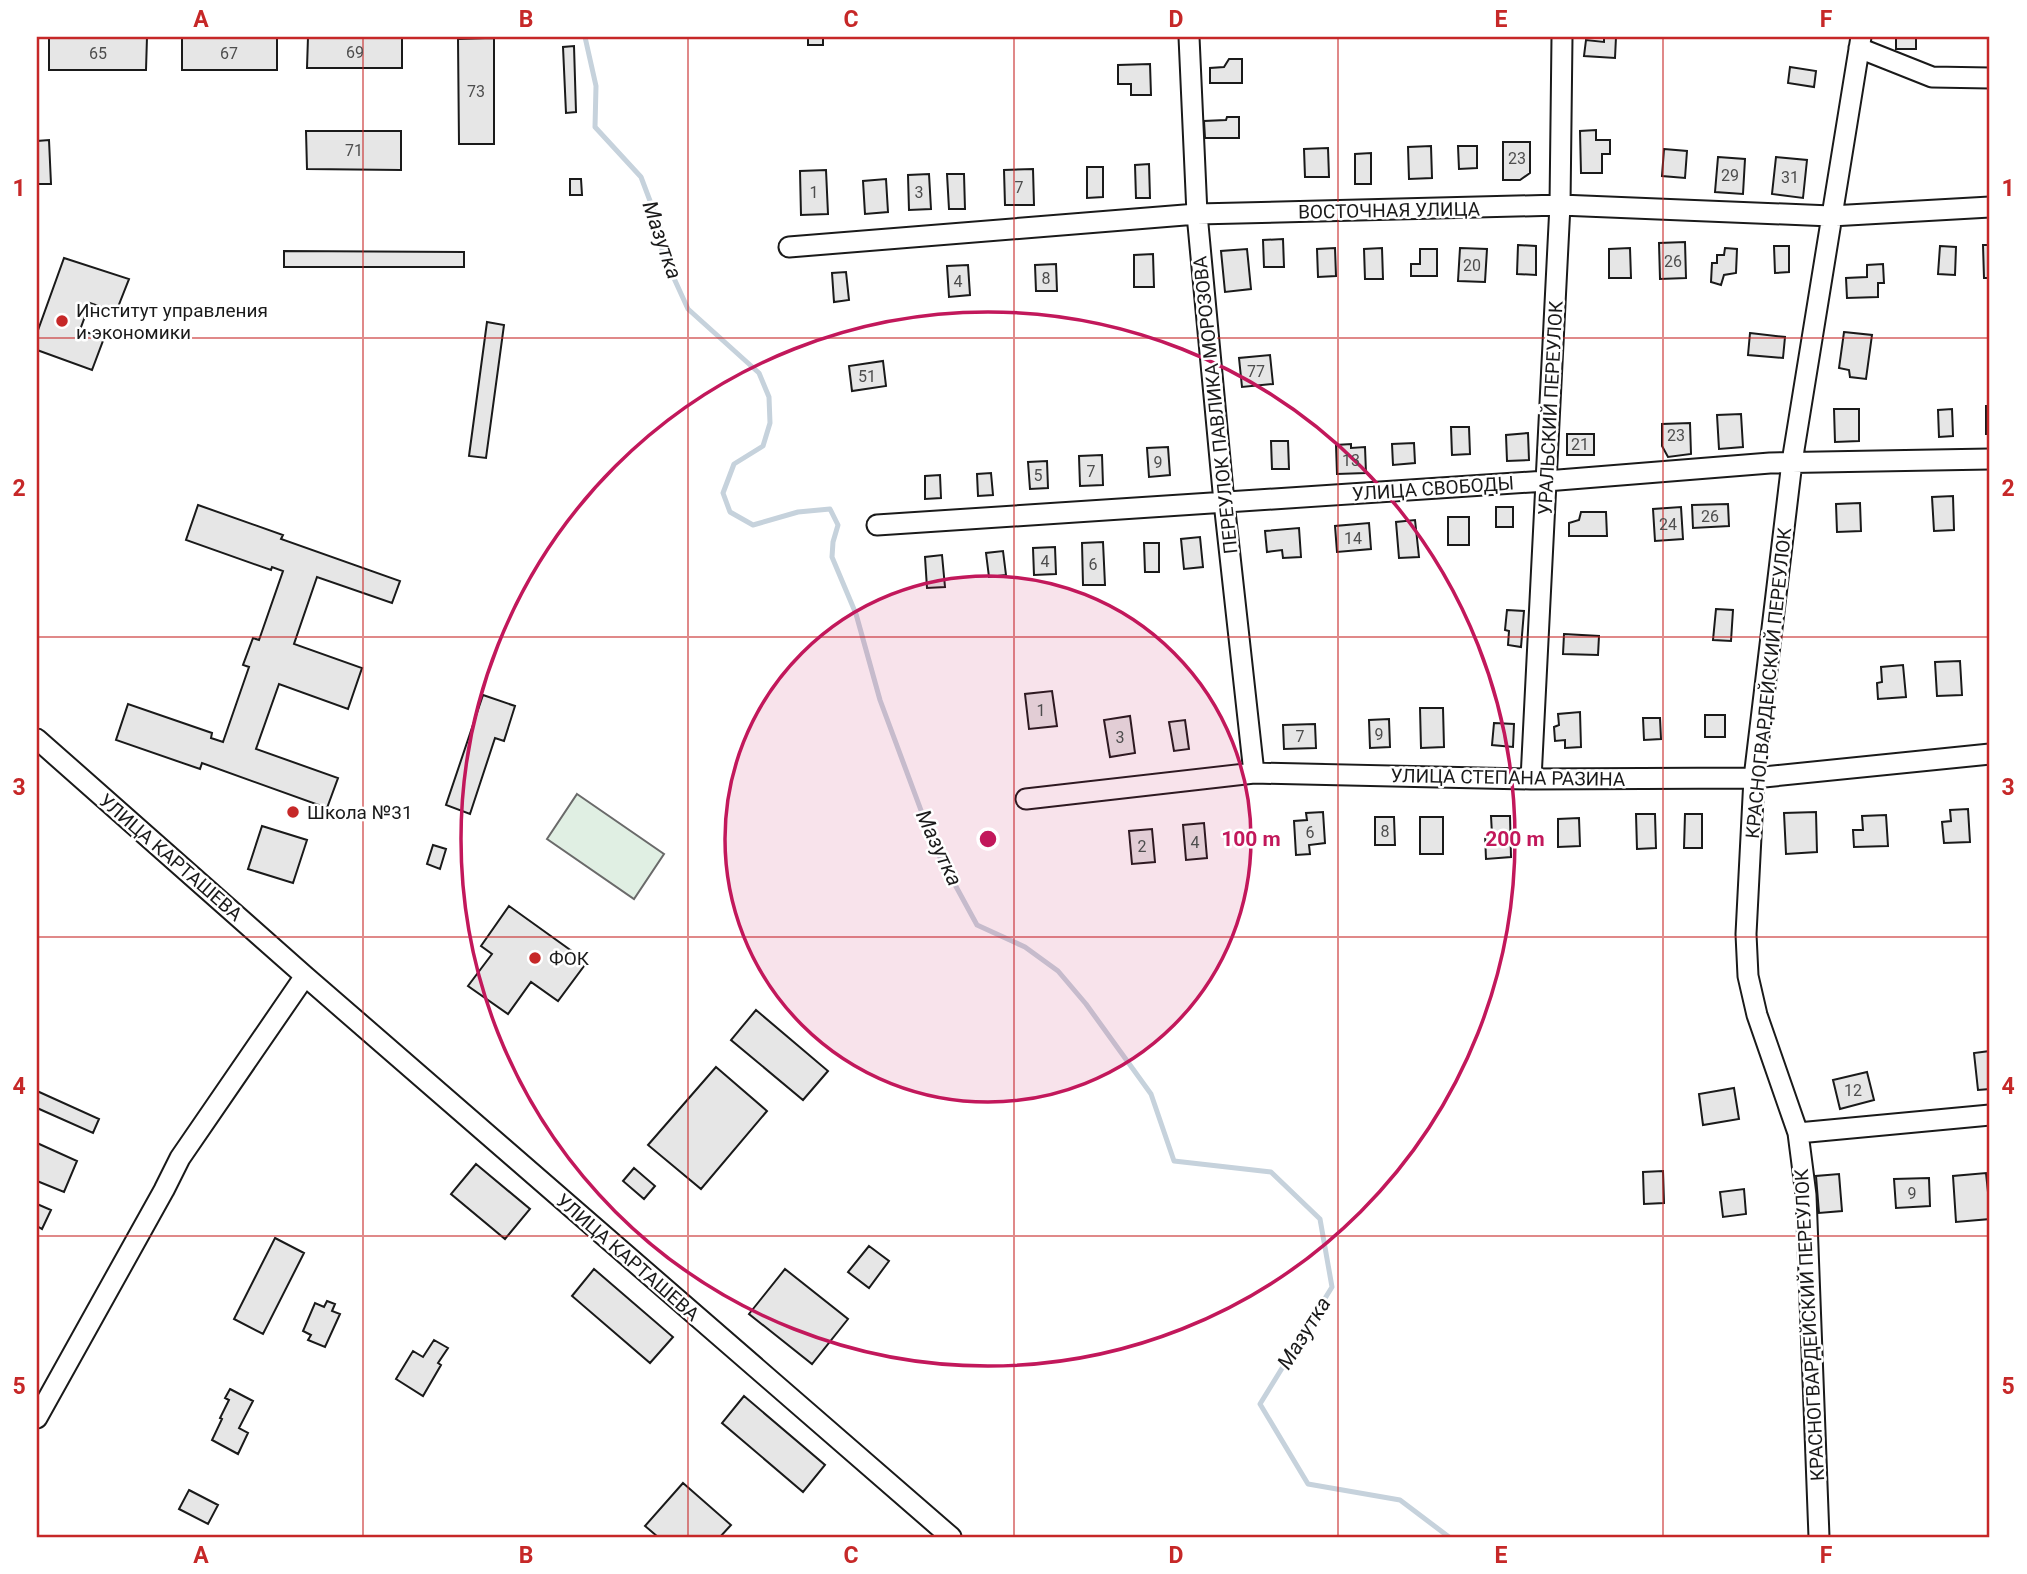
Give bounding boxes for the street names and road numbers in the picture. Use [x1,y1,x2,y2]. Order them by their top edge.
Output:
street label: ВОСТОЧНАЯ УЛИЦА [1298,197,1481,224]
street label: ПЕРЕУЛОК ПАВЛИКА МОРОЗОВА [1188,254,1243,555]
street label: УРАЛЬСКИЙ ПЕРЕУЛОК [1533,300,1568,516]
street label: УЛИЦА СВОБОДЫ [1351,471,1515,506]
street label: КРАСНОГВАРДЕЙСКИЙ ПЕРЕУЛОК [1741,526,1796,840]
street label: УЛИЦА СТЕПАНА РАЗИНА [1390,764,1626,791]
street label: УЛИЦА КАРТАШЕВА [94,789,247,926]
street label: КРАСНОГВАРДЕЙСКИЙ ПЕРЕУЛОК [1790,1168,1829,1482]
street label: УЛИЦА КАРТАШЕВА [551,1189,704,1326]

